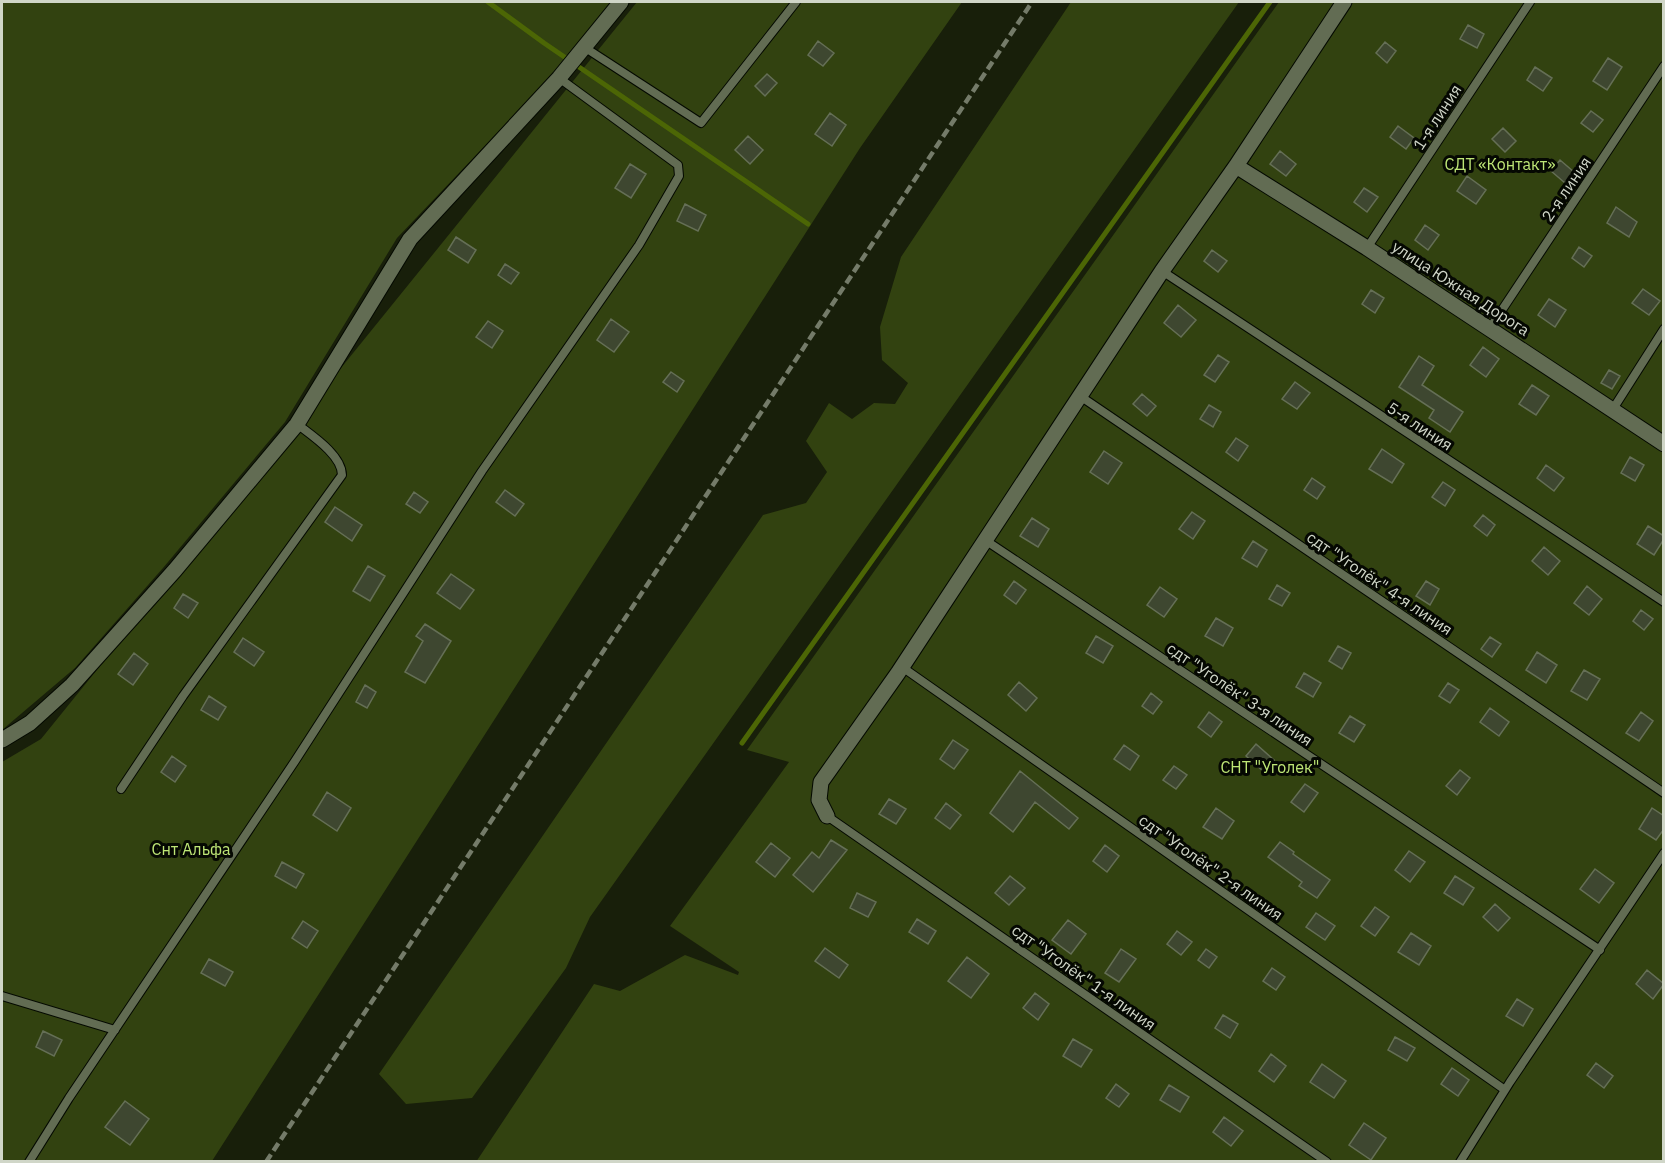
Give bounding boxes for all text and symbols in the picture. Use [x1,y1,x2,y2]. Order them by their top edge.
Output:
street label: 1-я линия [1408,80,1466,154]
street label: 2-я линия [1537,153,1595,225]
park label: СДТ «Контакт» [1444,154,1556,174]
street label: улица Южная Дорога [1389,236,1534,340]
street label: 5-я линия [1383,397,1457,455]
street label: сдт "Уголёк" 4-я линия [1303,527,1457,639]
street label: сдт "Уголёк" 3-я линия [1163,638,1317,750]
park label: СНТ "Уголек" [1220,757,1320,777]
street label: сдт "Уголёк" 2-я линия [1135,810,1287,924]
park label: Снт Альфа [151,839,231,859]
street label: сдт "Уголёк" 1-я линия [1008,920,1160,1034]

